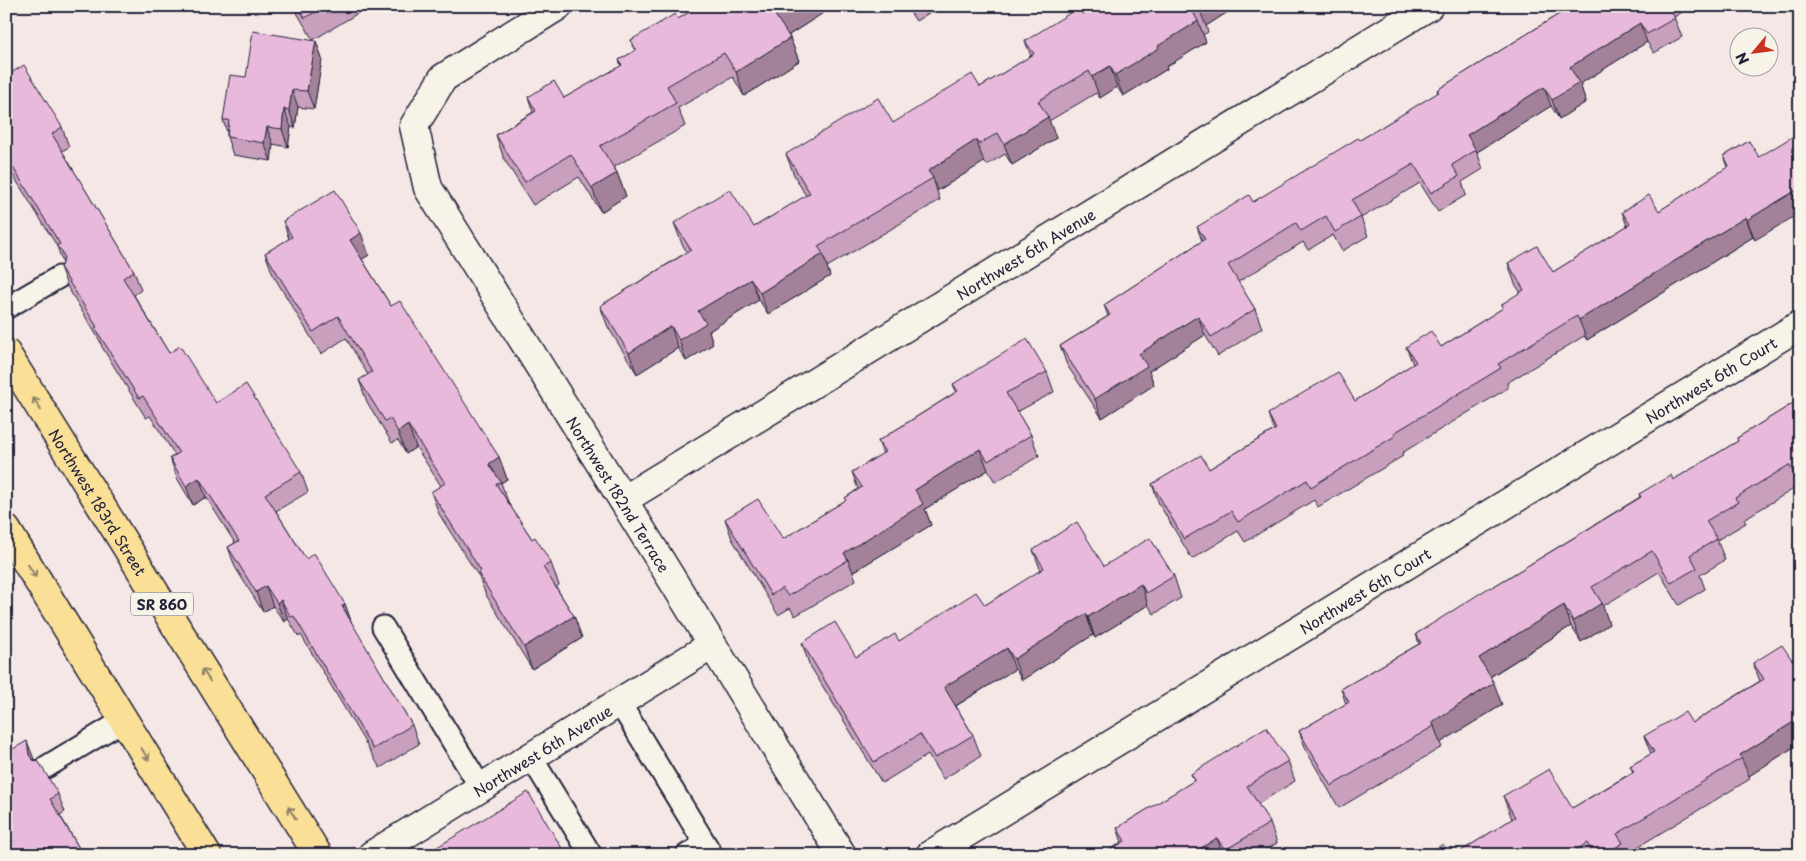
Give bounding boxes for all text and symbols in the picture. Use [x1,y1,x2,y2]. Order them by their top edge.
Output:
north arrow [1728,28,1778,78]
text: N [1730,49,1754,68]
street label: Northwest 6th Avenue [951,202,1099,305]
street label: Northwest 6th Court [1640,331,1781,428]
one-way arrow [32,397,42,411]
street label: Northwest 182nd Terrace [562,411,676,577]
street label: Northwest 183rd Street [44,424,153,580]
street label: Northwest 6th Court [1295,541,1435,639]
one-way arrow [27,563,37,577]
road number: SR 860 [131,592,193,616]
one-way arrow [201,669,211,683]
street label: Northwest 6th Avenue [468,698,616,802]
one-way arrow [140,746,150,760]
one-way arrow [287,807,297,821]

